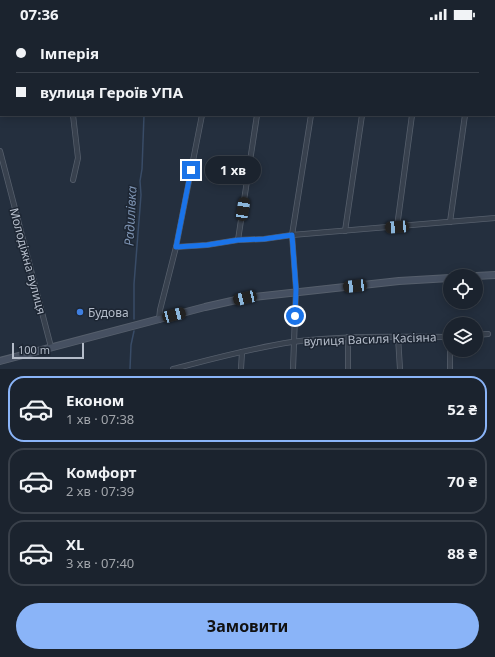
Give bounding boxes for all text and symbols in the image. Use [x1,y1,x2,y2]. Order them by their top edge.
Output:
text: 07:36 [20,4,59,24]
text: Імперія [40,43,99,63]
text: вулиця Героїв УПА [40,82,183,102]
callout: 1 хв [205,156,261,184]
route end [182,161,200,179]
text: 1 хв [220,161,246,179]
water label: Радилівка [119,185,141,246]
car [235,196,251,222]
street label: Молодіжна вулиця [6,206,50,316]
car [385,220,409,234]
map controls [443,269,483,357]
button: locate [443,269,483,309]
car [342,279,368,293]
car [232,289,258,307]
place label: Будова [88,304,129,321]
car [161,306,187,324]
marker: Будова [75,307,85,317]
route start [286,307,304,325]
button: layers [443,317,483,357]
street label: вулиця Василя Касіяна [303,328,437,350]
scale bar [12,341,84,360]
text: 100 m [18,342,50,357]
text: Економ [66,390,124,410]
icon: car [18,391,54,427]
text: 52 ₴ [447,399,477,419]
text: 1 хв · 07:38 [66,410,134,428]
text: Комфорт [66,462,136,482]
icon: car [18,463,54,499]
text: 70 ₴ [447,471,477,491]
text: 2 хв · 07:39 [66,482,134,500]
text: XL [66,534,84,554]
icon: car [18,535,54,571]
text: 88 ₴ [447,543,477,563]
text: 3 хв · 07:40 [66,554,134,572]
button: Замовити [16,603,479,649]

